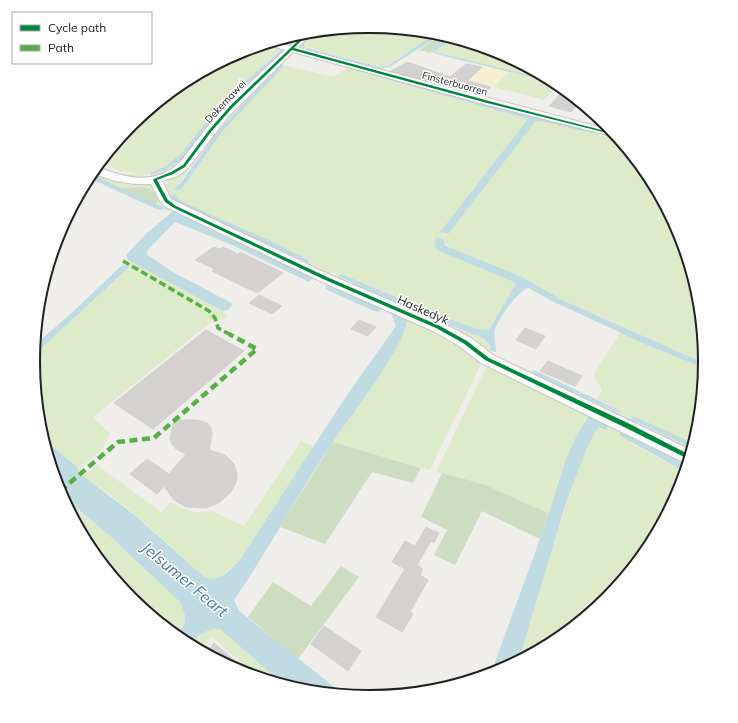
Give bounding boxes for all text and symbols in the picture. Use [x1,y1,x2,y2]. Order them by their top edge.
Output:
legend [12,12,152,64]
text: Cycle path [48,20,106,35]
text: Path [48,40,74,55]
street label: Finsterbuorren [421,68,489,99]
street label: Dekemawei [202,77,249,126]
street label: Haskedyk [395,292,452,328]
water label: Jelsumer Feart [136,536,233,621]

